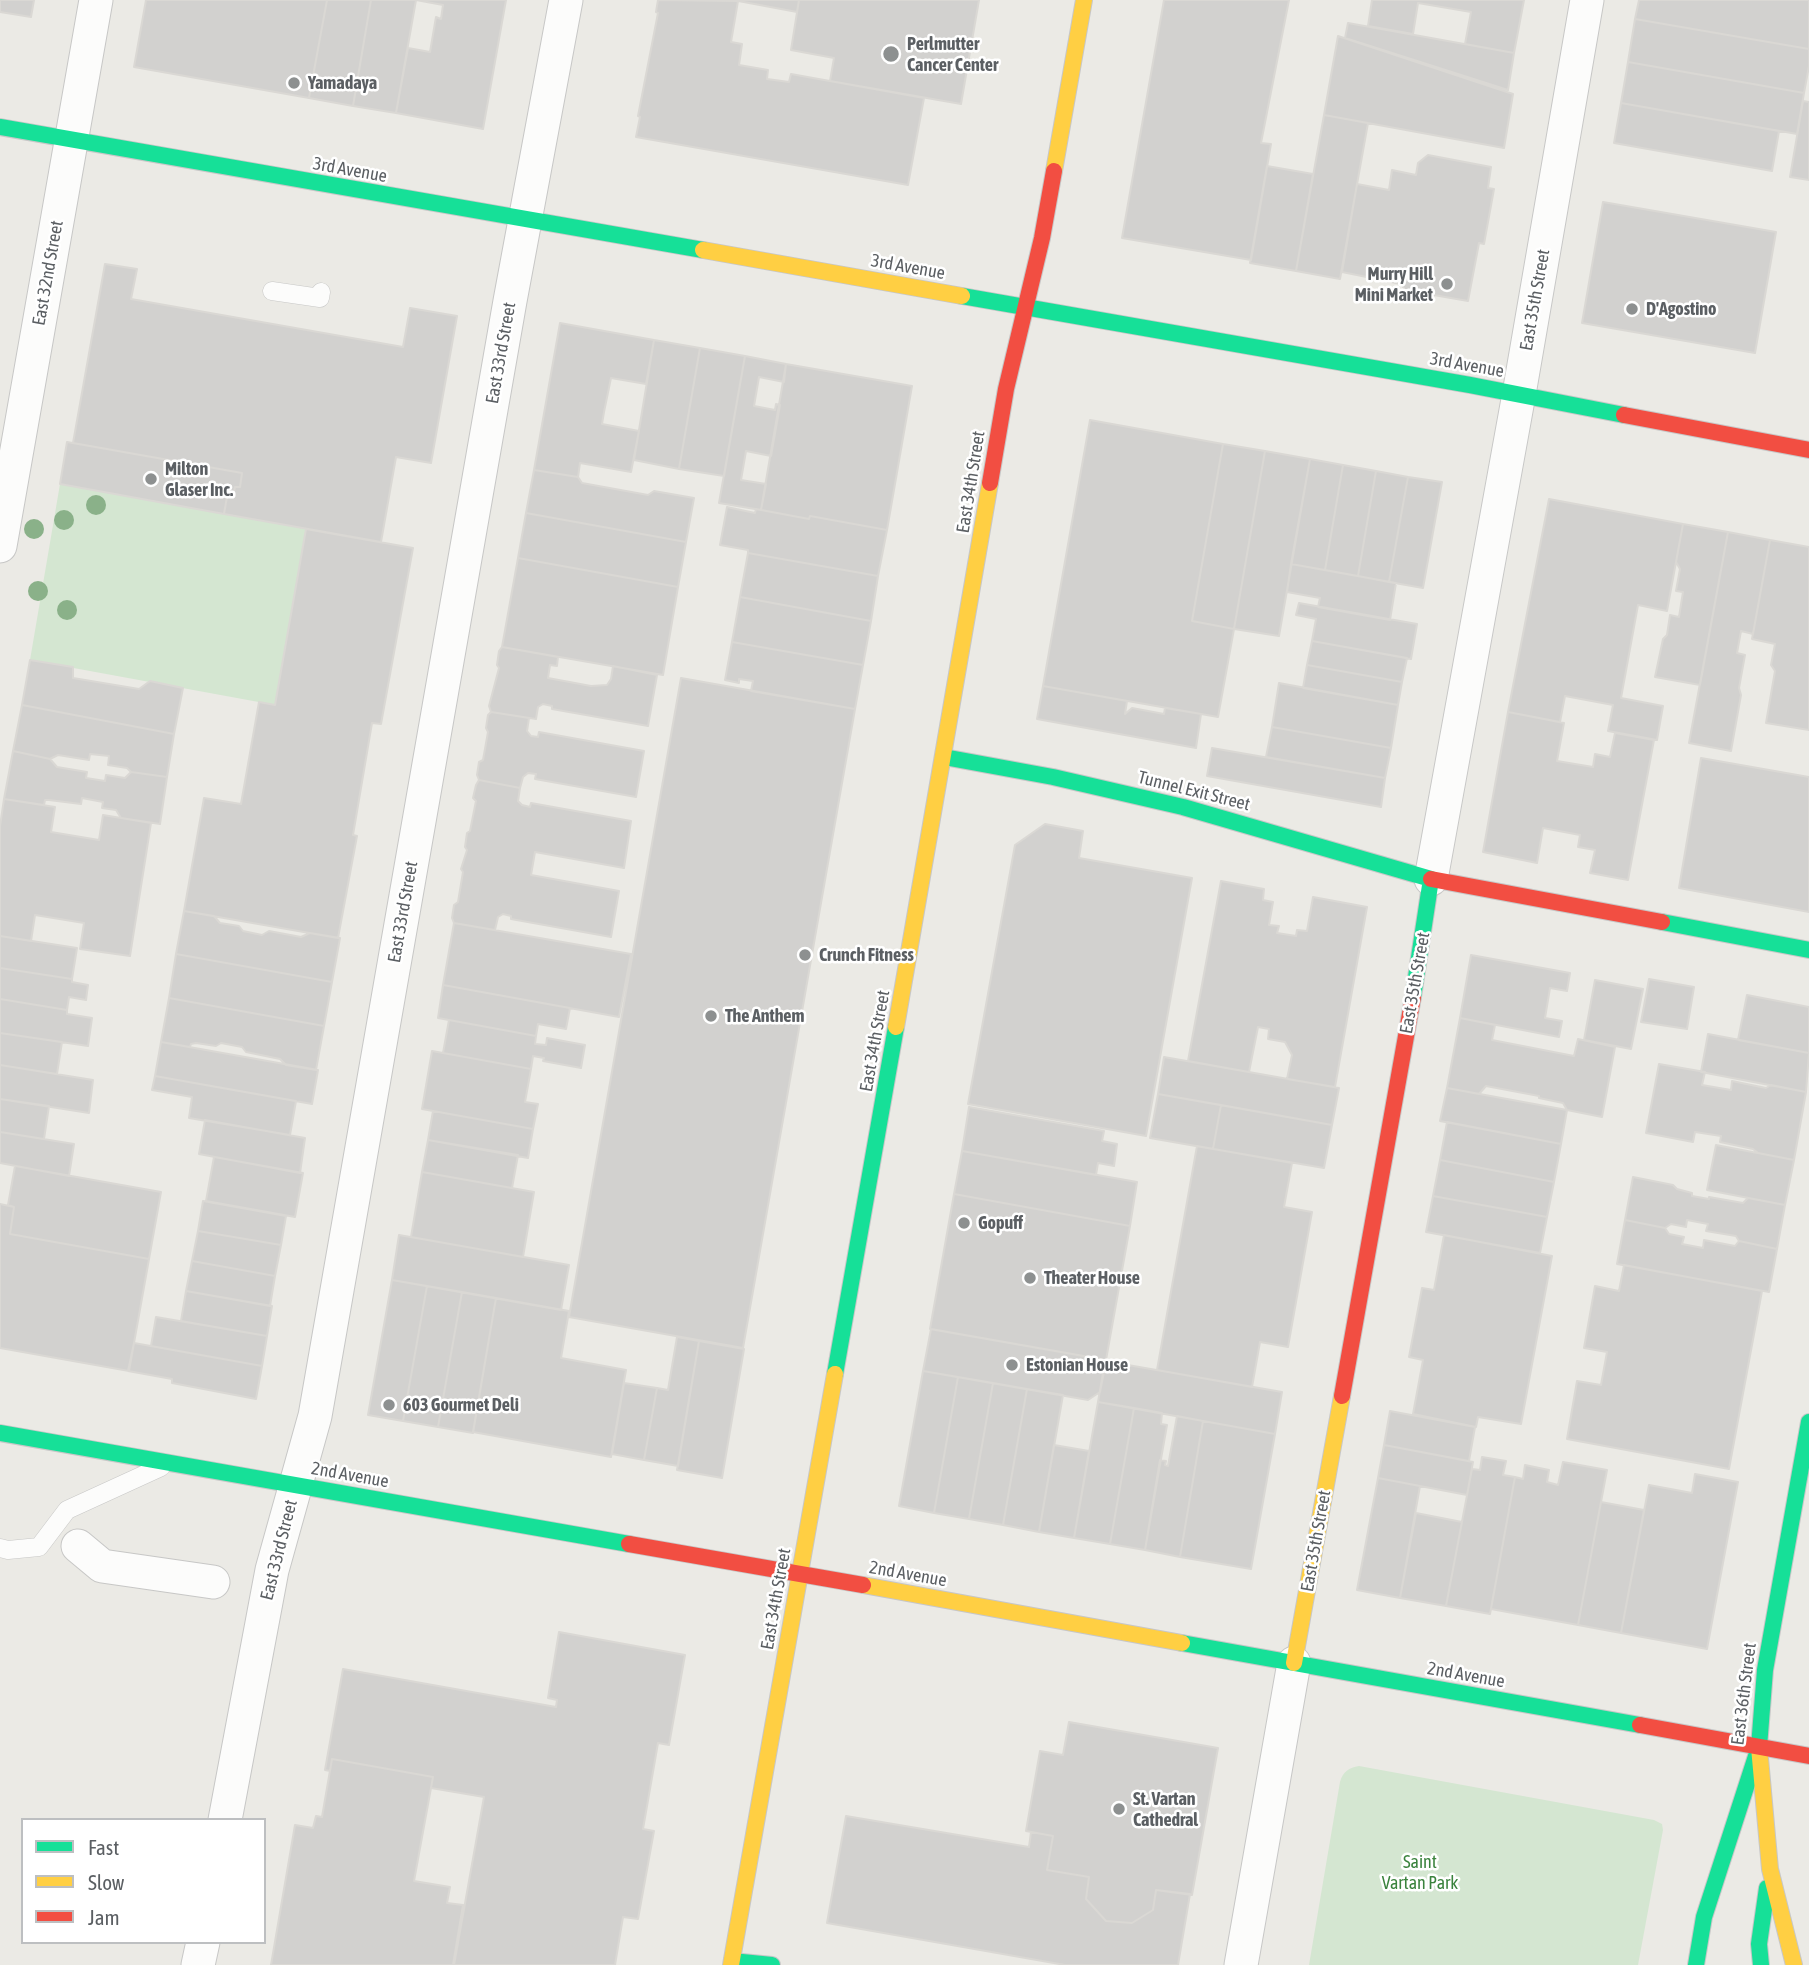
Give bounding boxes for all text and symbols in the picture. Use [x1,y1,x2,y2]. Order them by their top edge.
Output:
place label: Perlmutter Cancer Center [907,33,998,76]
marker: Perlmutter Cancer Center [881,44,901,64]
place label: Yamadaya [308,72,377,94]
marker: Yamadaya [286,75,302,91]
street label: 3rd Avenue [311,153,389,187]
street label: East 32nd Street [28,219,68,327]
street label: East 35th Street [1515,247,1555,353]
street label: 3rd Avenue [869,250,947,284]
place label: Murry Hill Mini Market [1355,263,1433,306]
marker: Murry Hill Mini Market [1439,276,1455,292]
place label: D'Agostino [1646,298,1717,320]
street label: East 33rd Street [481,301,521,405]
marker: D'Agostino [1624,301,1640,317]
street label: 3rd Avenue [1428,348,1506,382]
street label: East 34th Street [952,430,990,534]
place label: Milton Glaser Inc. [165,458,233,500]
marker: Milton Glaser Inc. [143,471,159,487]
street label: Tunnel Exit Street [1136,767,1252,815]
street label: East 33rd Street [383,860,423,964]
street label: East 35th Street [1395,930,1435,1036]
place label: Crunch Fitness [819,944,914,966]
marker: Crunch Fitness [797,947,813,963]
street label: East 34th Street [855,988,895,1094]
place label: The Anthem [725,1005,805,1027]
marker: The Anthem [703,1008,719,1024]
place label: Gopuff [978,1212,1023,1234]
marker: Gopuff [956,1215,972,1231]
place label: Theater House [1044,1267,1140,1289]
marker: Theater House [1022,1270,1038,1286]
place label: Estonian House [1026,1354,1128,1376]
marker: Estonian House [1004,1357,1020,1373]
place label: 603 Gourmet Deli [403,1394,519,1416]
marker: 603 Gourmet Deli [381,1397,397,1413]
street label: 2nd Avenue [310,1458,390,1492]
street label: East 35th Street [1296,1488,1336,1594]
street label: East 33rd Street [256,1498,302,1602]
street label: East 34th Street [756,1546,796,1652]
street label: 2nd Avenue [868,1557,948,1591]
street label: East 36th Street [1727,1642,1761,1746]
street label: 2nd Avenue [1426,1658,1506,1692]
place label: St. Vartan Cathedral [1133,1788,1198,1830]
marker: St. Vartan Cathedral [1111,1801,1127,1817]
legend [21,1818,266,1944]
text: Fast [88,1835,119,1859]
park label: Saint Vartan Park [1382,1851,1458,1894]
text: Slow [88,1870,124,1894]
text: Jam [88,1905,120,1929]

